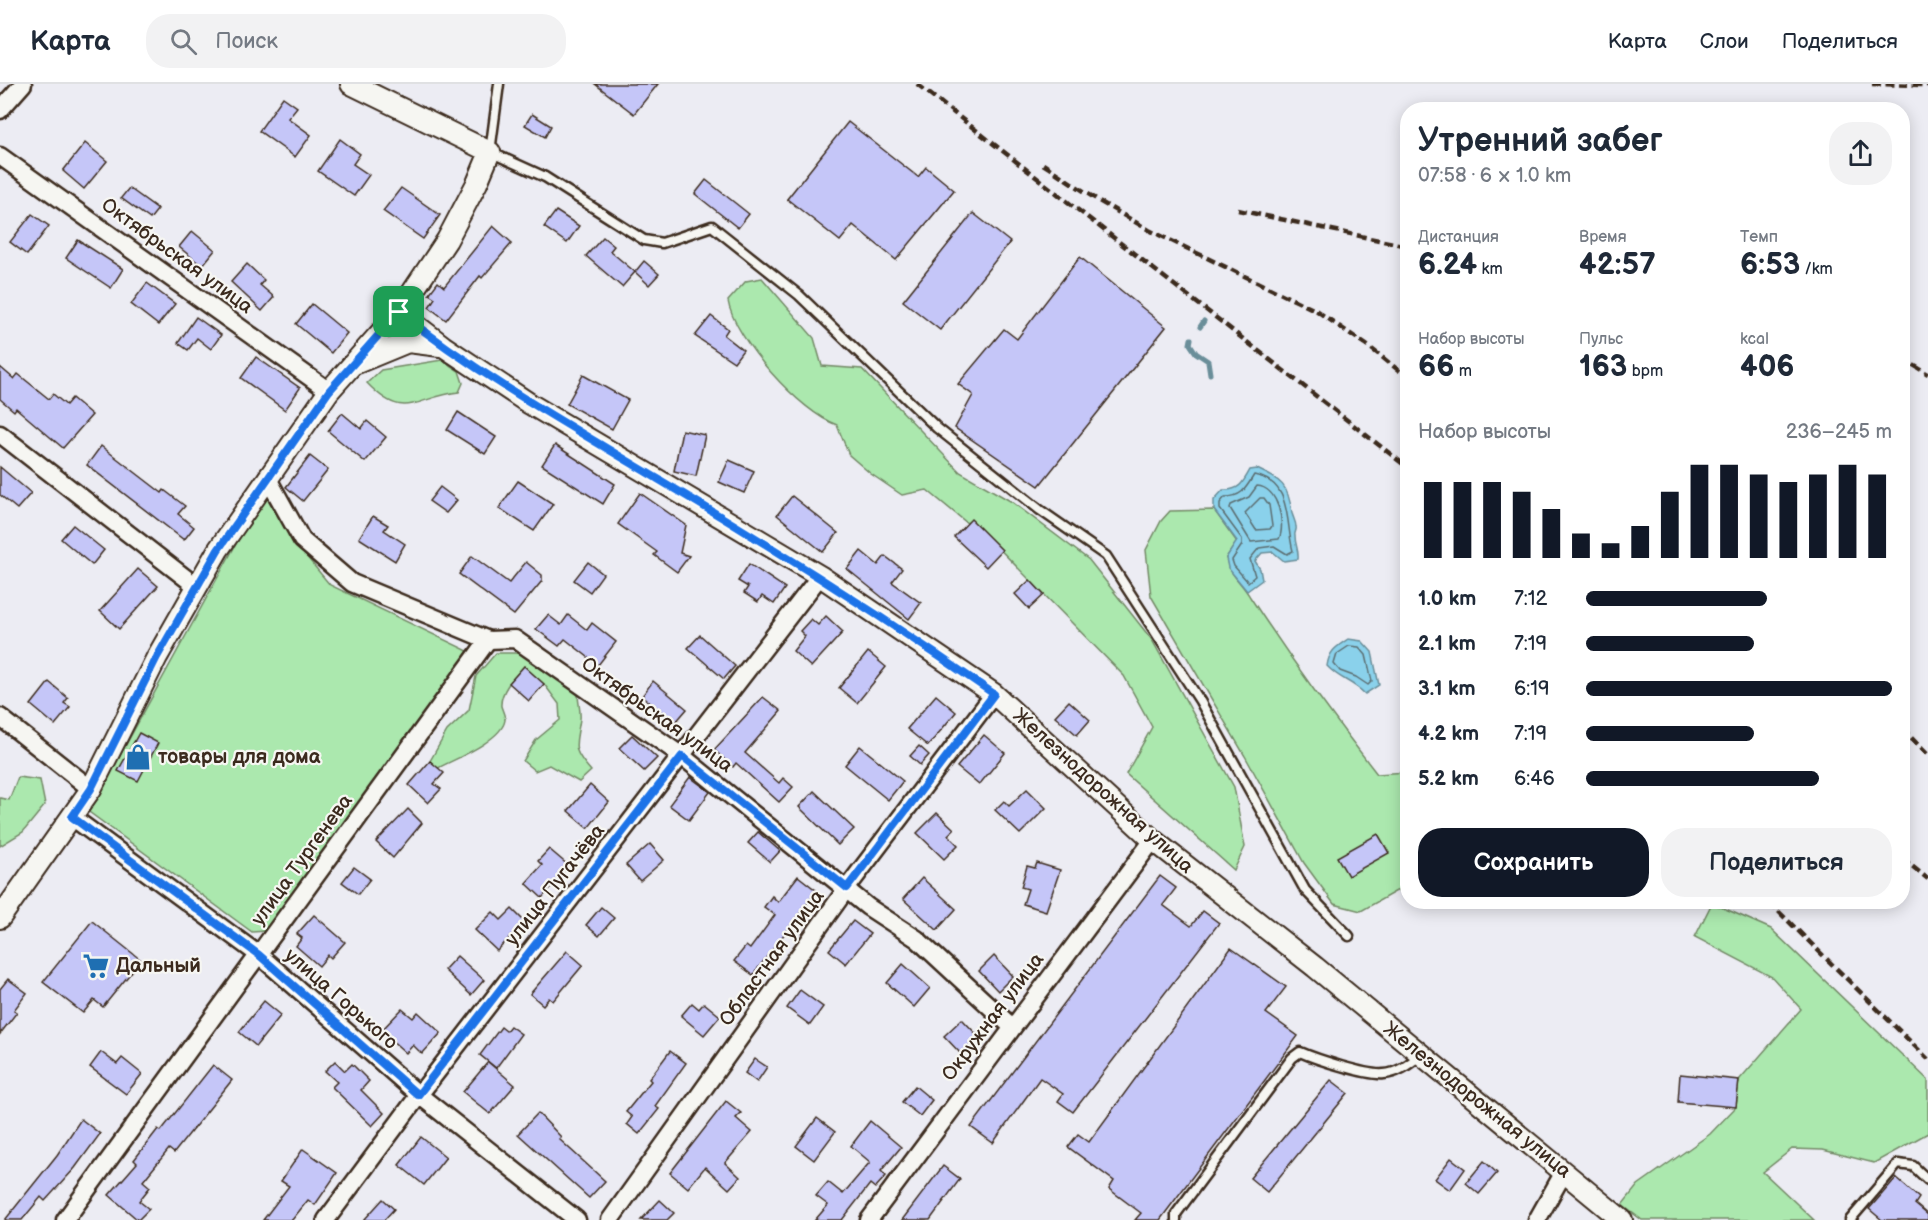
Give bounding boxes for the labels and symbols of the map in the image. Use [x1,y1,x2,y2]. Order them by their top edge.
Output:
street label: Октябрьская улица [97,193,258,319]
pin [373,286,424,337]
street label: Октябрьская улица [577,652,738,778]
street label: Железнодорожная улица [1008,703,1198,879]
shop icon: товары для дома [123,742,153,772]
place label: товары для дома [158,745,321,769]
street label: улица Тургенева [246,789,358,930]
street label: улица Пугачёва [500,819,610,951]
street label: Областная улица [714,885,830,1031]
street label: улица Горького [280,943,402,1055]
street label: Окружная улица [937,948,1049,1086]
supermarket icon: Дальный [81,951,111,981]
place label: Дальный [116,954,201,978]
street label: Железнодорожная улица [1378,1017,1576,1183]

